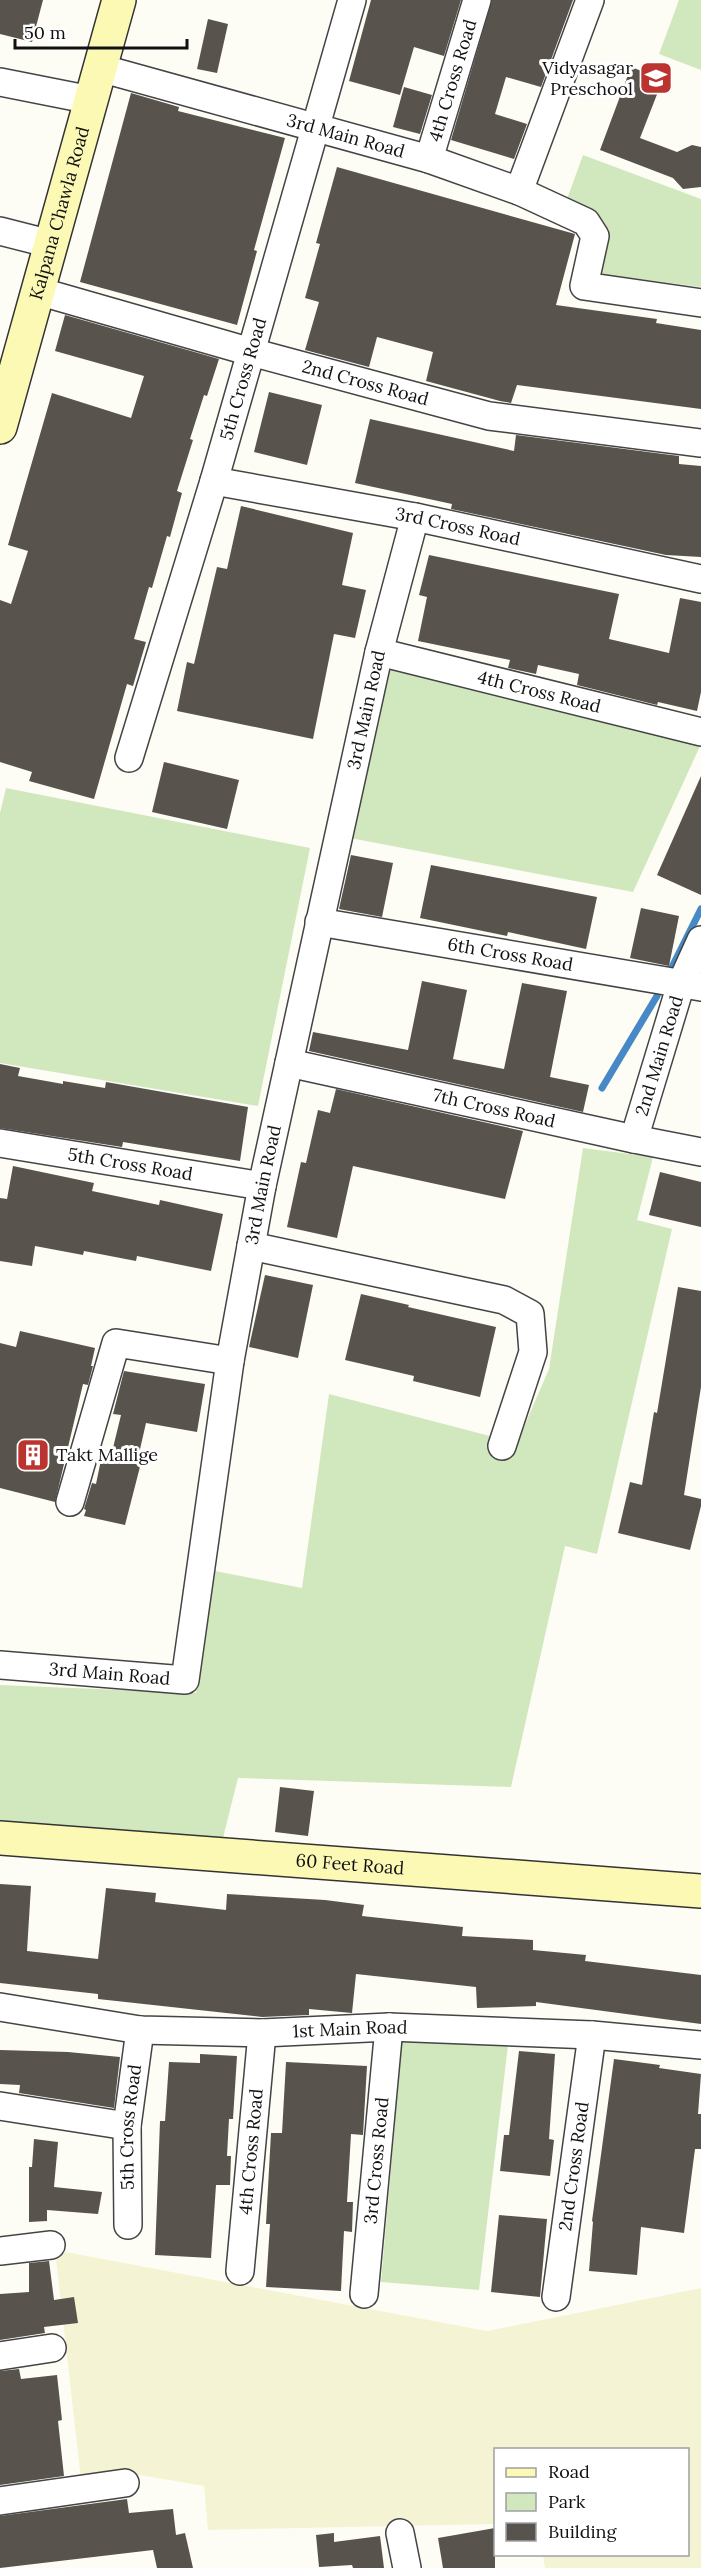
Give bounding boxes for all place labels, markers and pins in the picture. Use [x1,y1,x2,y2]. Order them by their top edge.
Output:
place label: Vidyasagar Preschool [541,56,633,100]
school or university icon: Vidyasagar Preschool [638,60,674,96]
building icon: Takt Mallige [15,1437,51,1473]
place label: Takt Mallige [56,1443,158,1466]

